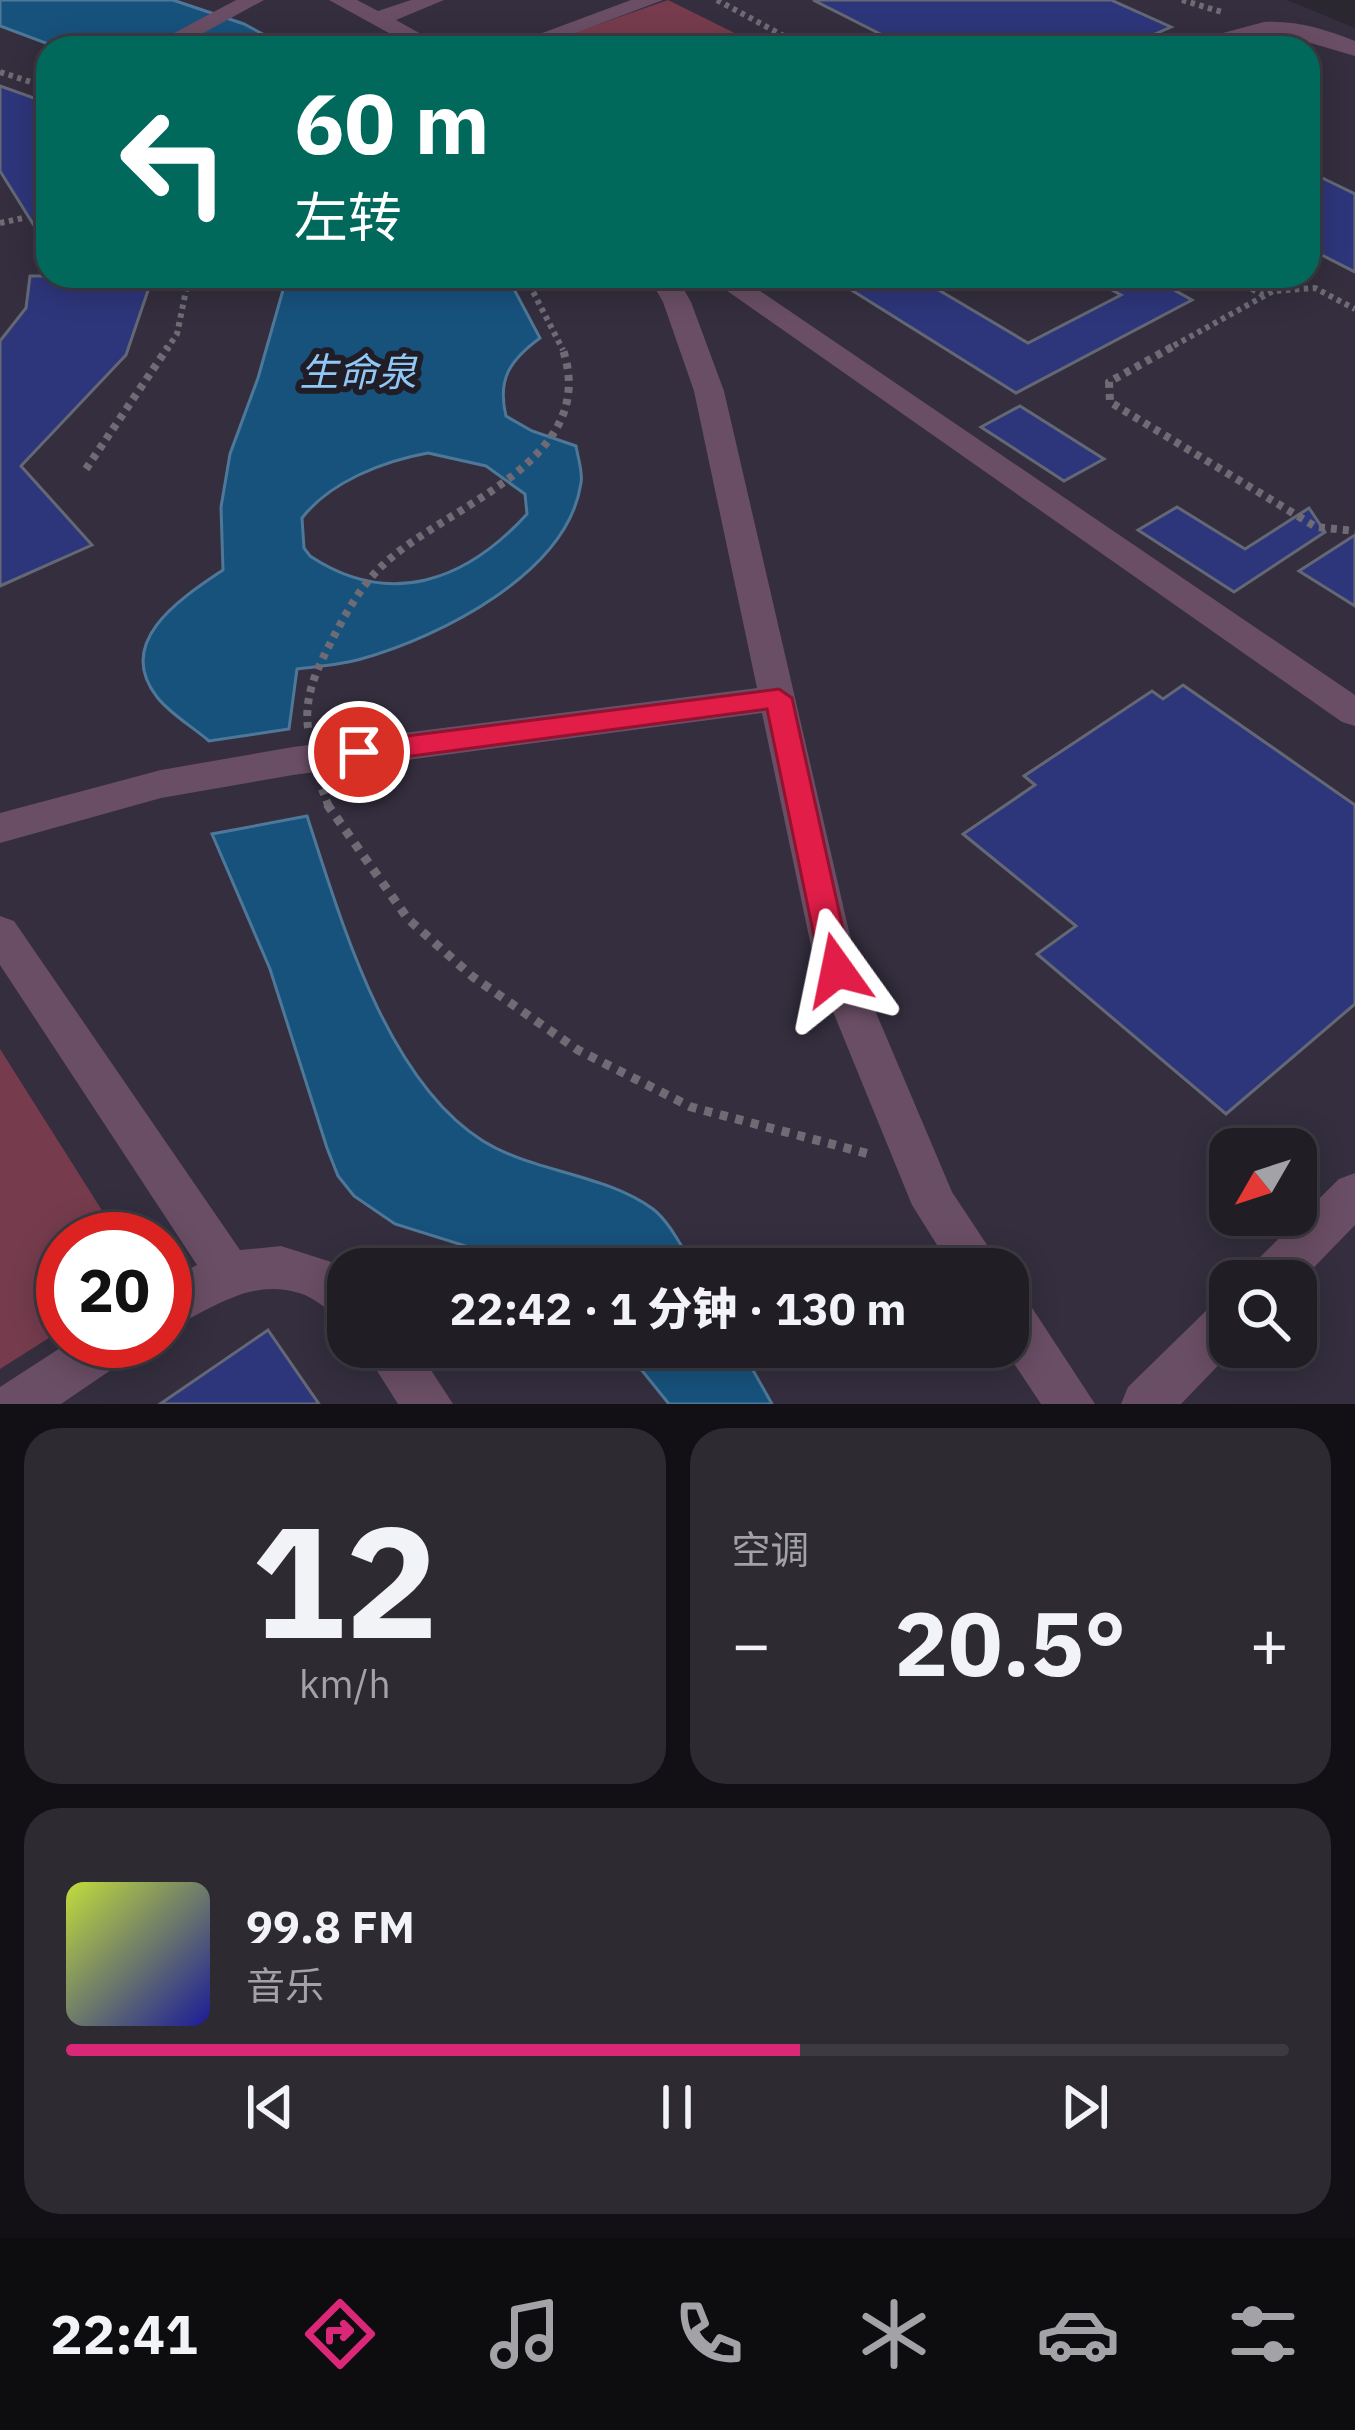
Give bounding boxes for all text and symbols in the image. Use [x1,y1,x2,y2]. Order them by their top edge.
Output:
text: 60 m [294,68,490,177]
icon: left [96,84,252,240]
text: 左转 [294,182,402,252]
water label: 生命泉 [299,346,418,397]
pin [308,701,410,803]
icon: arrive [326,719,392,785]
position arrow [774,907,900,1033]
north arrow [1209,1128,1317,1236]
map controls [1209,1128,1317,1368]
speed limit sign: 20 [36,1212,192,1368]
button: search [1209,1260,1317,1368]
text: 22:42 · 1 分钟 · 130 m [449,1279,907,1337]
text: 12 [251,1478,438,1681]
text: 空调 [732,1524,810,1575]
text: 20.5° [894,1584,1126,1701]
text: − [732,1600,771,1686]
text: + [1249,1600,1289,1686]
text: km/h [299,1658,391,1709]
text: 99.8 FM [246,1897,415,1955]
text: 音乐 [246,1960,324,2011]
icon: previous [237,2074,303,2140]
icon: pause [644,2074,710,2140]
icon: next [1052,2074,1118,2140]
icon: directions [298,2292,382,2376]
icon: music [483,2292,567,2376]
icon: phone [667,2292,751,2376]
icon: climate [852,2292,936,2376]
icon: car [1036,2292,1120,2376]
icon: filters [1221,2292,1305,2376]
text: 22:41 [50,2299,198,2369]

